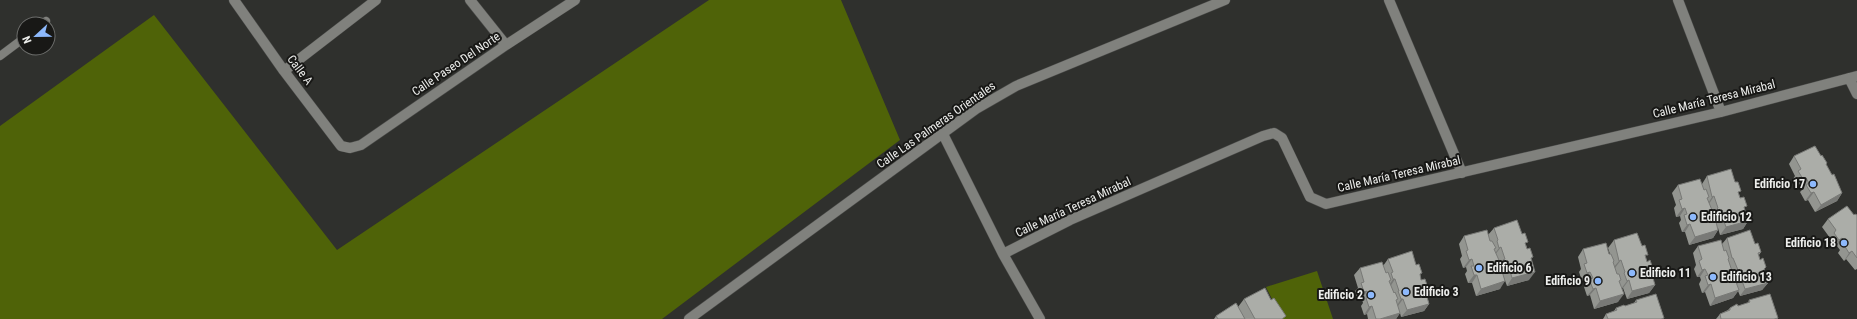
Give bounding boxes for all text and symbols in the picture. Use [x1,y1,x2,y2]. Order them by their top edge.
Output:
north arrow [16,16,56,56]
street label: Calle Paseo Del Norte [409,29,503,99]
text: N [20,34,34,45]
street label: Calle A [284,52,316,88]
street label: Calle María Teresa Mirabal [1651,77,1777,121]
street label: Calle Las Palmeras Orientales [874,79,998,171]
street label: Calle María Teresa Mirabal [1336,153,1462,195]
street label: Calle María Teresa Mirabal [1013,174,1133,240]
place label: Edificio 17 [1754,177,1805,191]
marker: Edificio 17 [1808,179,1818,189]
place label: Edificio 12 [1701,210,1752,224]
marker: Edificio 12 [1688,212,1698,222]
place label: Edificio 18 [1785,236,1836,250]
marker: Edificio 18 [1839,238,1849,248]
place label: Edificio 6 [1487,261,1532,275]
marker: Edificio 6 [1474,263,1484,273]
place label: Edificio 11 [1640,266,1691,280]
marker: Edificio 11 [1627,268,1637,278]
place label: Edificio 13 [1721,270,1772,284]
marker: Edificio 13 [1708,272,1718,282]
place label: Edificio 9 [1545,274,1590,288]
marker: Edificio 9 [1593,276,1603,286]
place label: Edificio 3 [1414,285,1459,299]
marker: Edificio 3 [1401,287,1411,297]
place label: Edificio 2 [1318,288,1363,302]
marker: Edificio 2 [1366,290,1376,300]

